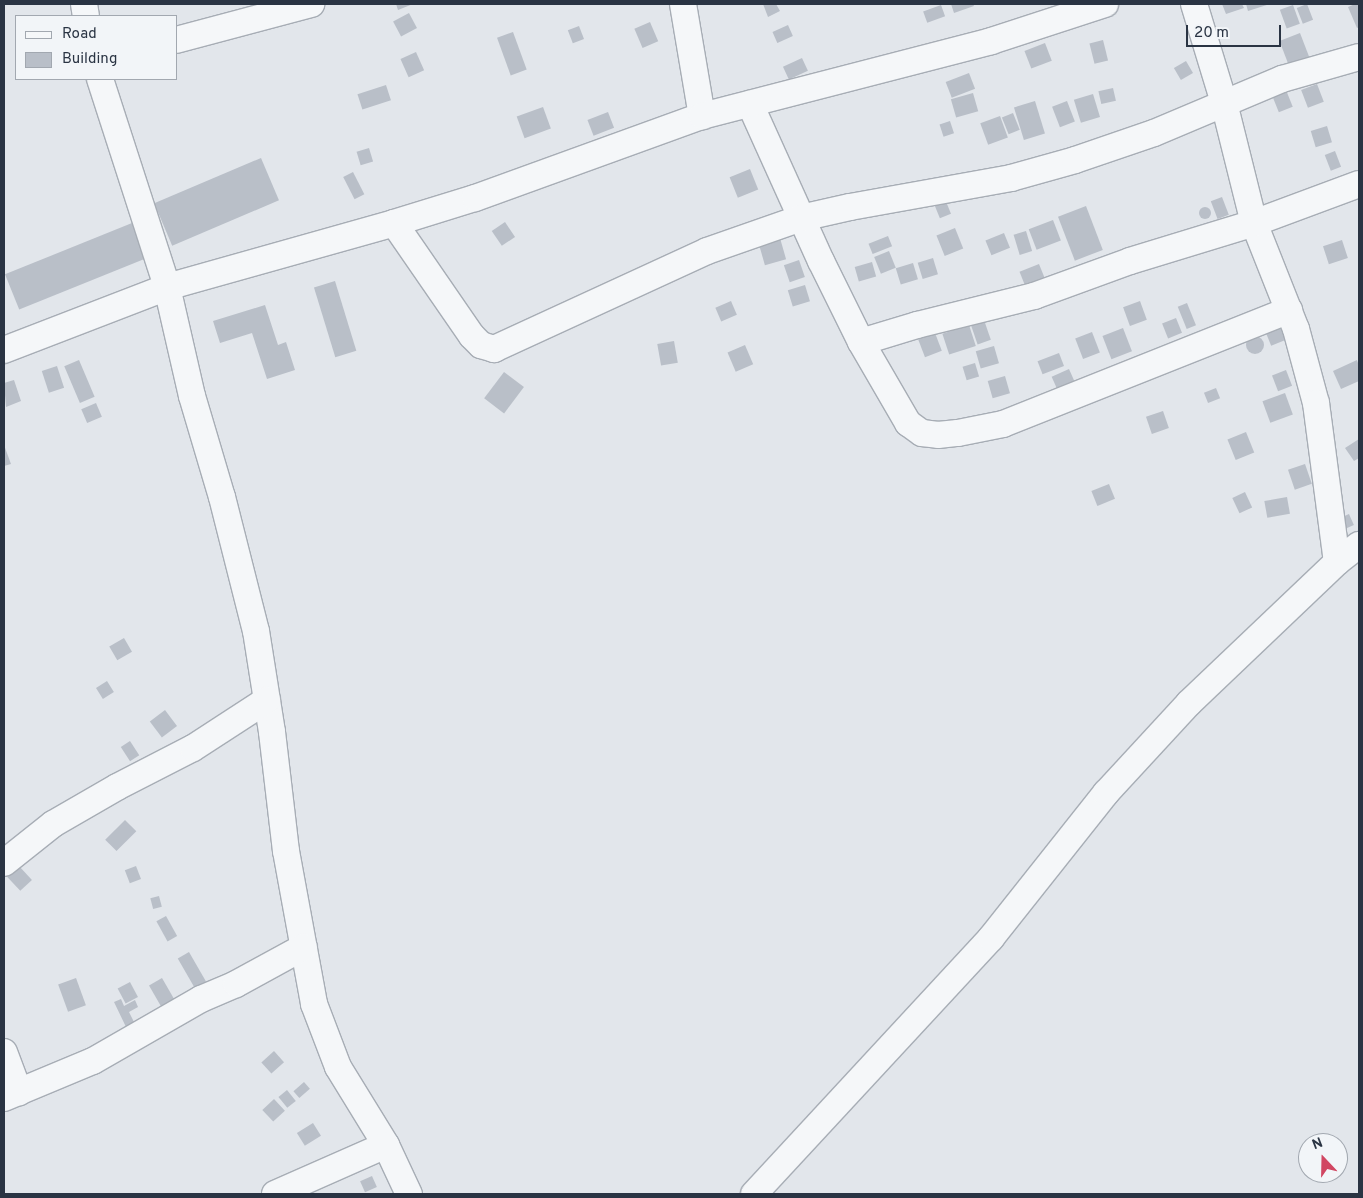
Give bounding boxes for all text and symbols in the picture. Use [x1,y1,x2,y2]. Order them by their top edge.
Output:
legend [15,15,178,80]
scale bar [1188,15,1283,47]
text: 20 m [1194,24,1229,43]
text: Road [62,25,97,44]
text: Building [62,50,117,69]
north arrow [1298,1133,1348,1183]
text: N [1310,1135,1326,1154]

